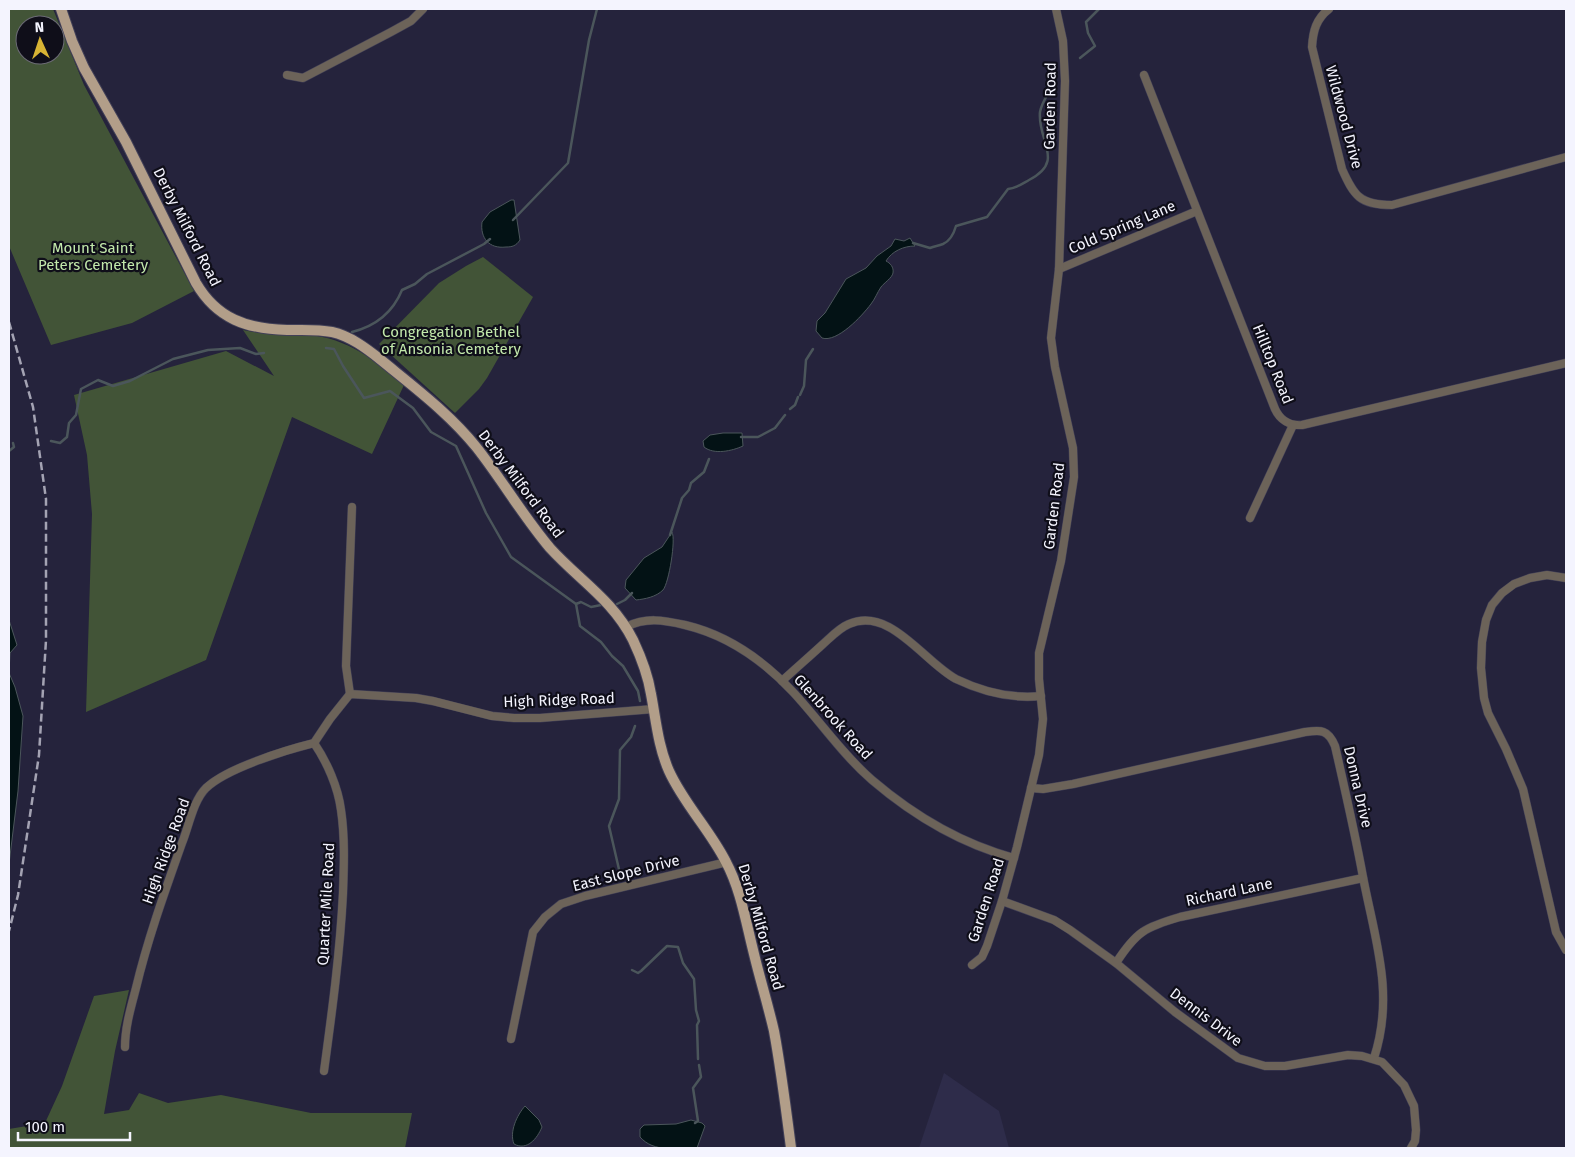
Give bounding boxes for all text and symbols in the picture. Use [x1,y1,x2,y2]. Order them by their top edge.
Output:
north arrow [15,15,65,65]
text: N [34,19,44,36]
street label: Garden Road [1040,62,1060,150]
street label: Wildwood Drive [1322,63,1366,171]
street label: Derby Milford Road [149,165,225,289]
street label: Cold Spring Lane [1066,196,1178,258]
park label: Mount Saint Peters Cemetery [38,239,149,274]
street label: Hilltop Road [1249,321,1297,407]
park label: Congregation Bethel of Ansonia Cemetery [381,323,522,358]
street label: Derby Milford Road [475,426,567,542]
street label: Garden Road [1040,461,1068,551]
street label: Glenbrook Road [790,671,876,763]
street label: High Ridge Road [503,689,615,711]
street label: Donna Drive [1340,744,1376,830]
street label: High Ridge Road [138,795,194,907]
street label: Quarter Mile Road [314,842,338,966]
street label: East Slope Drive [571,851,681,895]
street label: Garden Road [964,856,1008,944]
street label: Derby Milford Road [734,862,788,992]
street label: Richard Lane [1184,874,1274,910]
street label: Dennis Drive [1166,984,1246,1050]
scale bar [18,1110,130,1142]
text: 100 m [25,1118,65,1136]

